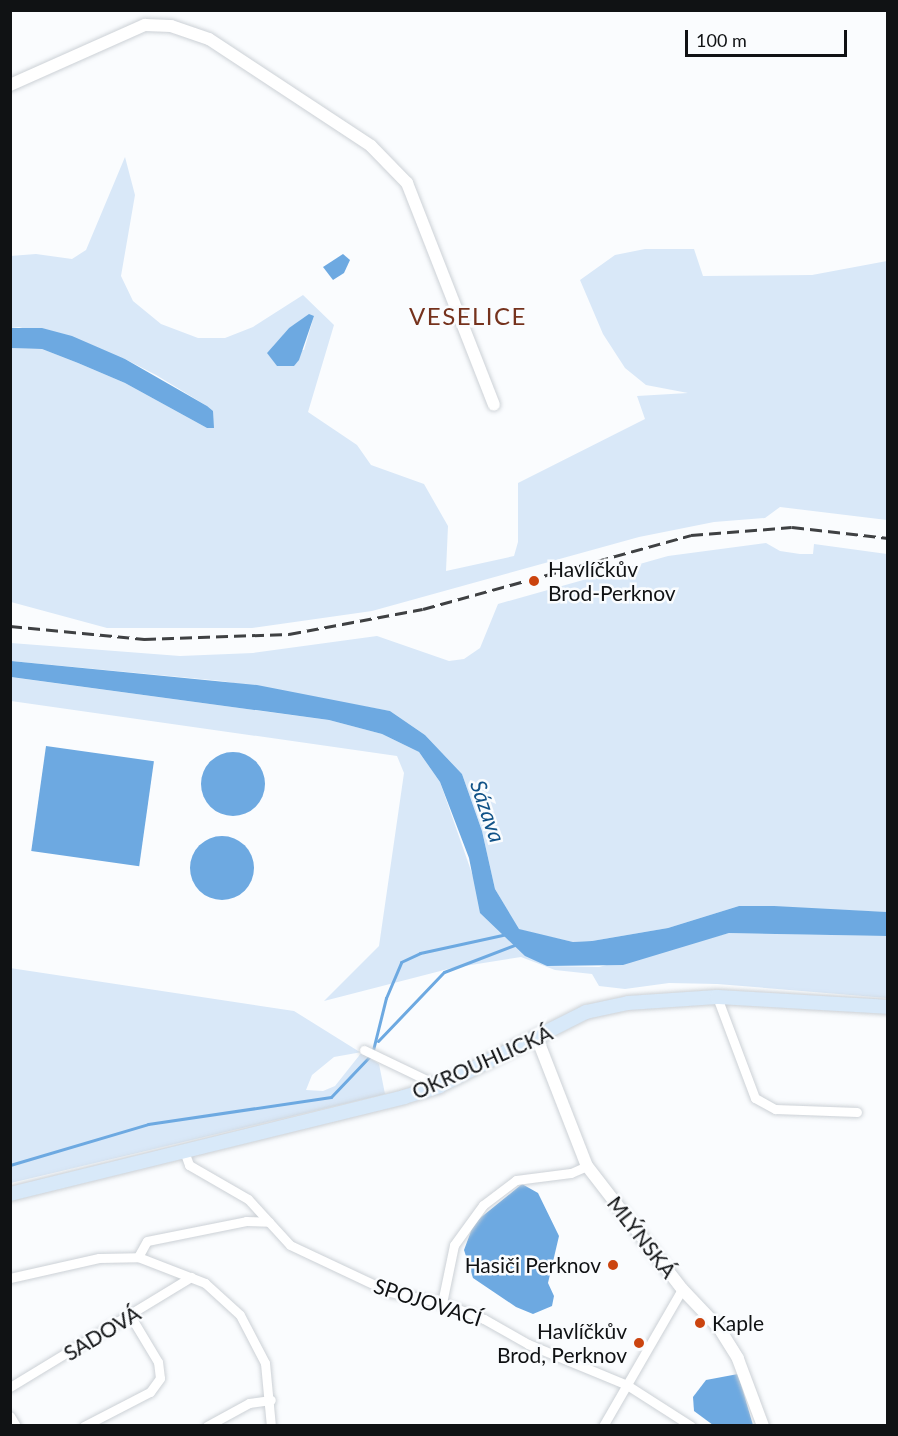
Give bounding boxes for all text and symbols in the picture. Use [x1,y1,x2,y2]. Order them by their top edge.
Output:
scale bar [688,18,850,56]
text: 100 m [696,29,747,51]
district label: VESELICE [409,302,527,330]
place label: Havlíčkův Brod-Perknov [548,556,676,606]
marker: Havlíčkův Brod-Perknov [525,572,543,590]
water label: Sázava [465,776,511,846]
street label: OKROUHLICKÁ [408,1020,556,1104]
street label: MLÝNSKÁ [602,1191,682,1283]
place label: Hasiči Perknov [465,1252,601,1278]
marker: Hasiči Perknov [606,1258,620,1272]
street label: SPOJOVACÍ [371,1273,485,1331]
street label: SADOVÁ [59,1300,145,1366]
place label: Kaple [712,1310,764,1336]
marker: Kaple [693,1316,707,1330]
place label: Havlíčkův Brod, Perknov [497,1318,627,1368]
marker: Havlíčkův Brod, Perknov [632,1336,646,1350]

